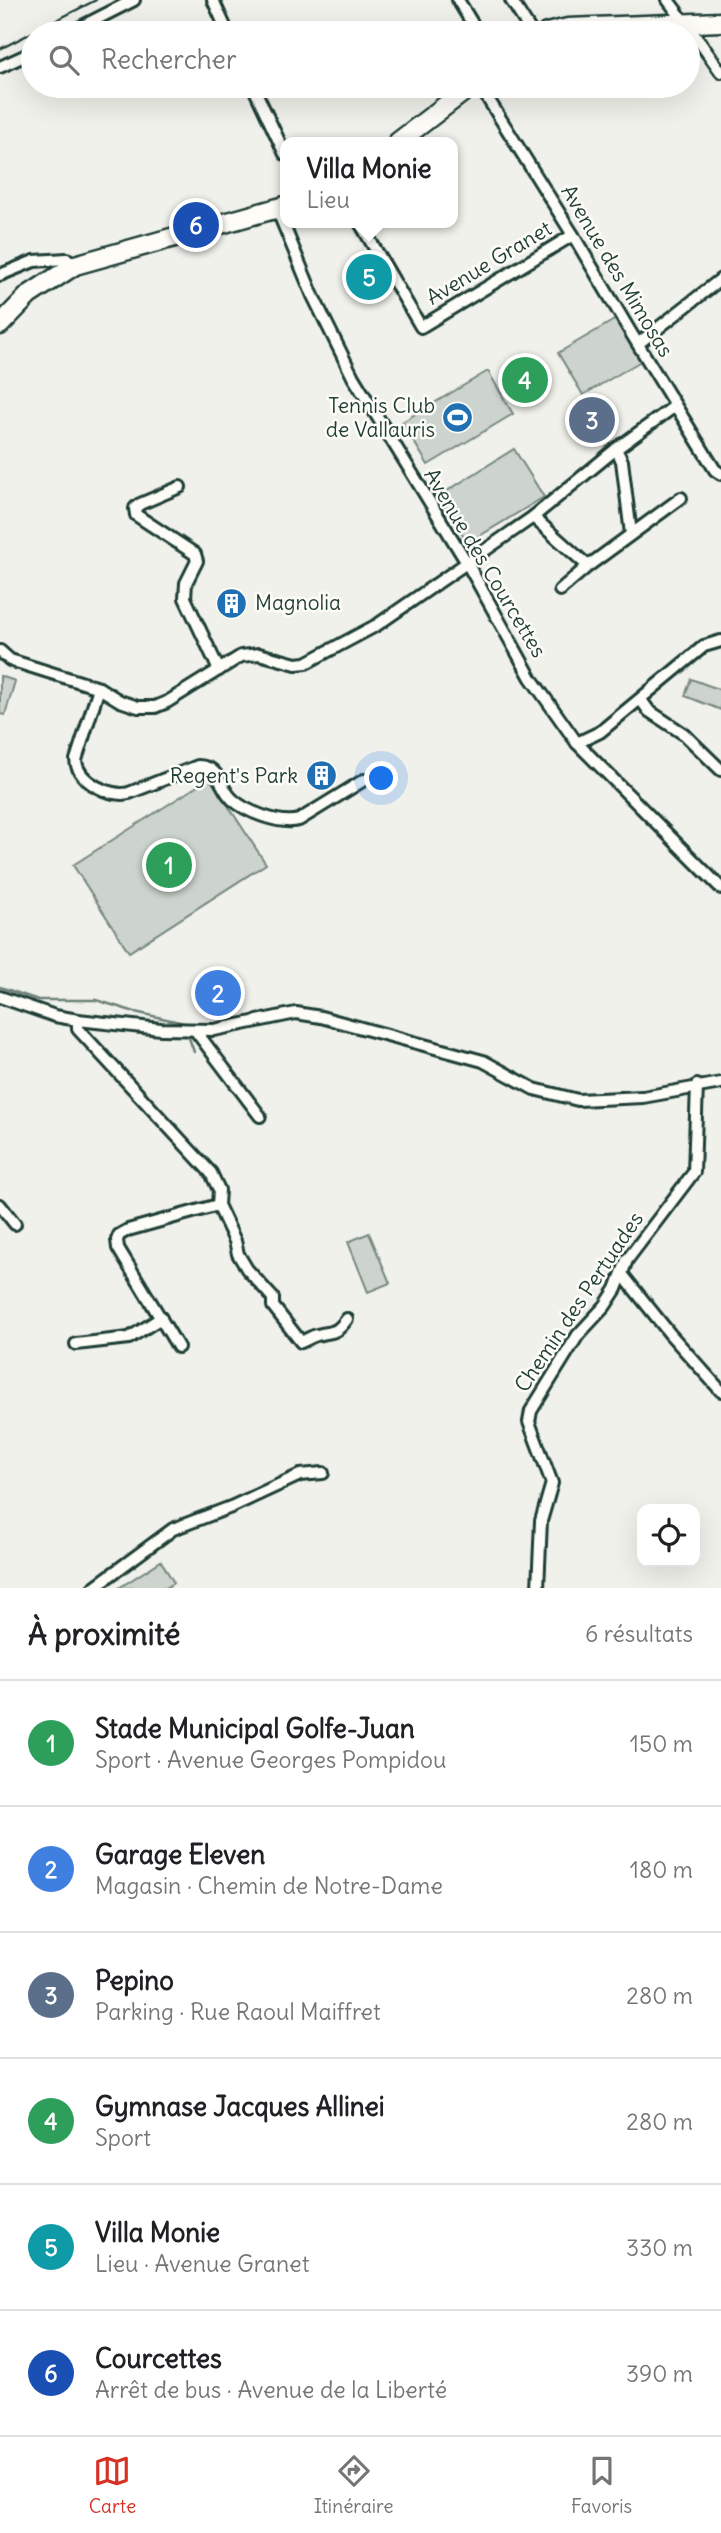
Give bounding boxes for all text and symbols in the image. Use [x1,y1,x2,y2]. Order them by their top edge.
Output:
search box [21,21,700,98]
icon: search [45,41,83,79]
text: Rechercher [101,43,237,76]
popup [280,137,458,228]
text: Villa Monie [306,152,432,185]
street label: Avenue des Mimosas [555,180,680,362]
text: Lieu [306,185,350,214]
pin: 6 [173,199,219,251]
street label: Avenue Granet [421,215,556,311]
pin: 5 [346,251,392,303]
pin: 4 [502,354,548,406]
place label: Tennis Club de Vallauris [326,392,435,443]
pin: 3 [569,394,615,446]
sports icon: Tennis Club de Vallauris [441,401,475,435]
street label: Avenue des Courcettes [418,463,553,662]
building icon: Magnolia [215,586,249,620]
place label: Magnolia [255,589,341,616]
building icon: Regent's Park [304,759,338,793]
your location [364,761,398,795]
place label: Regent's Park [170,762,298,789]
pin: 1 [146,839,192,891]
pin: 2 [195,967,241,1019]
street label: Chemin des Pertuades [508,1206,649,1397]
map controls [637,1504,700,1567]
button: locate [637,1504,700,1567]
text: À proximité [28,1615,180,1653]
text: 6 résultats [585,1619,693,1648]
text: Stade Municipal Golfe-Juan [95,1712,415,1745]
text: 1 [46,1729,56,1758]
text: 150 m [630,1729,693,1758]
text: Sport · Avenue Georges Pompidou [95,1745,446,1774]
text: Garage Eleven [95,1838,265,1871]
text: 2 [45,1855,57,1884]
text: 180 m [630,1855,693,1884]
text: Magasin · Chemin de Notre-Dame [95,1871,443,1900]
text: Pepino [95,1964,174,1997]
text: 3 [44,1981,58,2010]
text: 280 m [626,1981,693,2010]
text: Parking · Rue Raoul Maiffret [95,1997,381,2026]
text: Gymnase Jacques Allinei [95,2090,385,2123]
text: 4 [44,2107,58,2136]
text: 280 m [626,2107,693,2136]
text: Sport [95,2123,151,2152]
text: Villa Monie [95,2216,220,2249]
text: 5 [44,2233,58,2262]
text: 330 m [626,2233,693,2262]
text: Lieu · Avenue Granet [95,2249,309,2278]
text: Courcettes [95,2342,222,2375]
text: 6 [44,2359,58,2388]
text: 390 m [626,2359,693,2388]
text: Arrêt de bus · Avenue de la Liberté [95,2375,447,2404]
tab: Carte [89,2452,136,2518]
tab: Itinéraire [314,2452,393,2518]
tab: Favoris [571,2452,632,2518]

